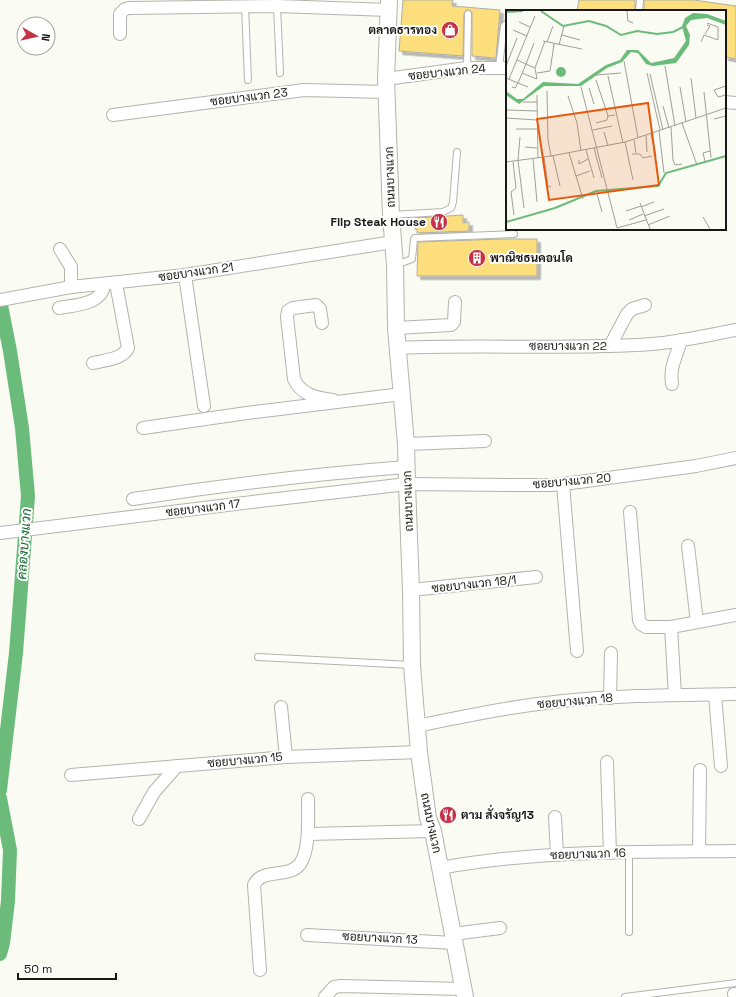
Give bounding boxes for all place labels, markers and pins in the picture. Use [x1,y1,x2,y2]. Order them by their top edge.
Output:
shop icon: ตลาดธารทอง [440,20,460,40]
place label: ตลาดธารทอง [369,22,437,38]
restaurant icon: Flip Steak House [429,212,449,232]
place label: Flip Steak House [330,214,426,230]
building icon: พาณิชธนคอนโด [467,248,487,268]
place label: พาณิชธนคอนโด [490,250,573,266]
place label: ตาม สั่งจรัญ13 [461,804,534,823]
restaurant icon: ตาม สั่งจรัญ13 [438,805,458,825]

